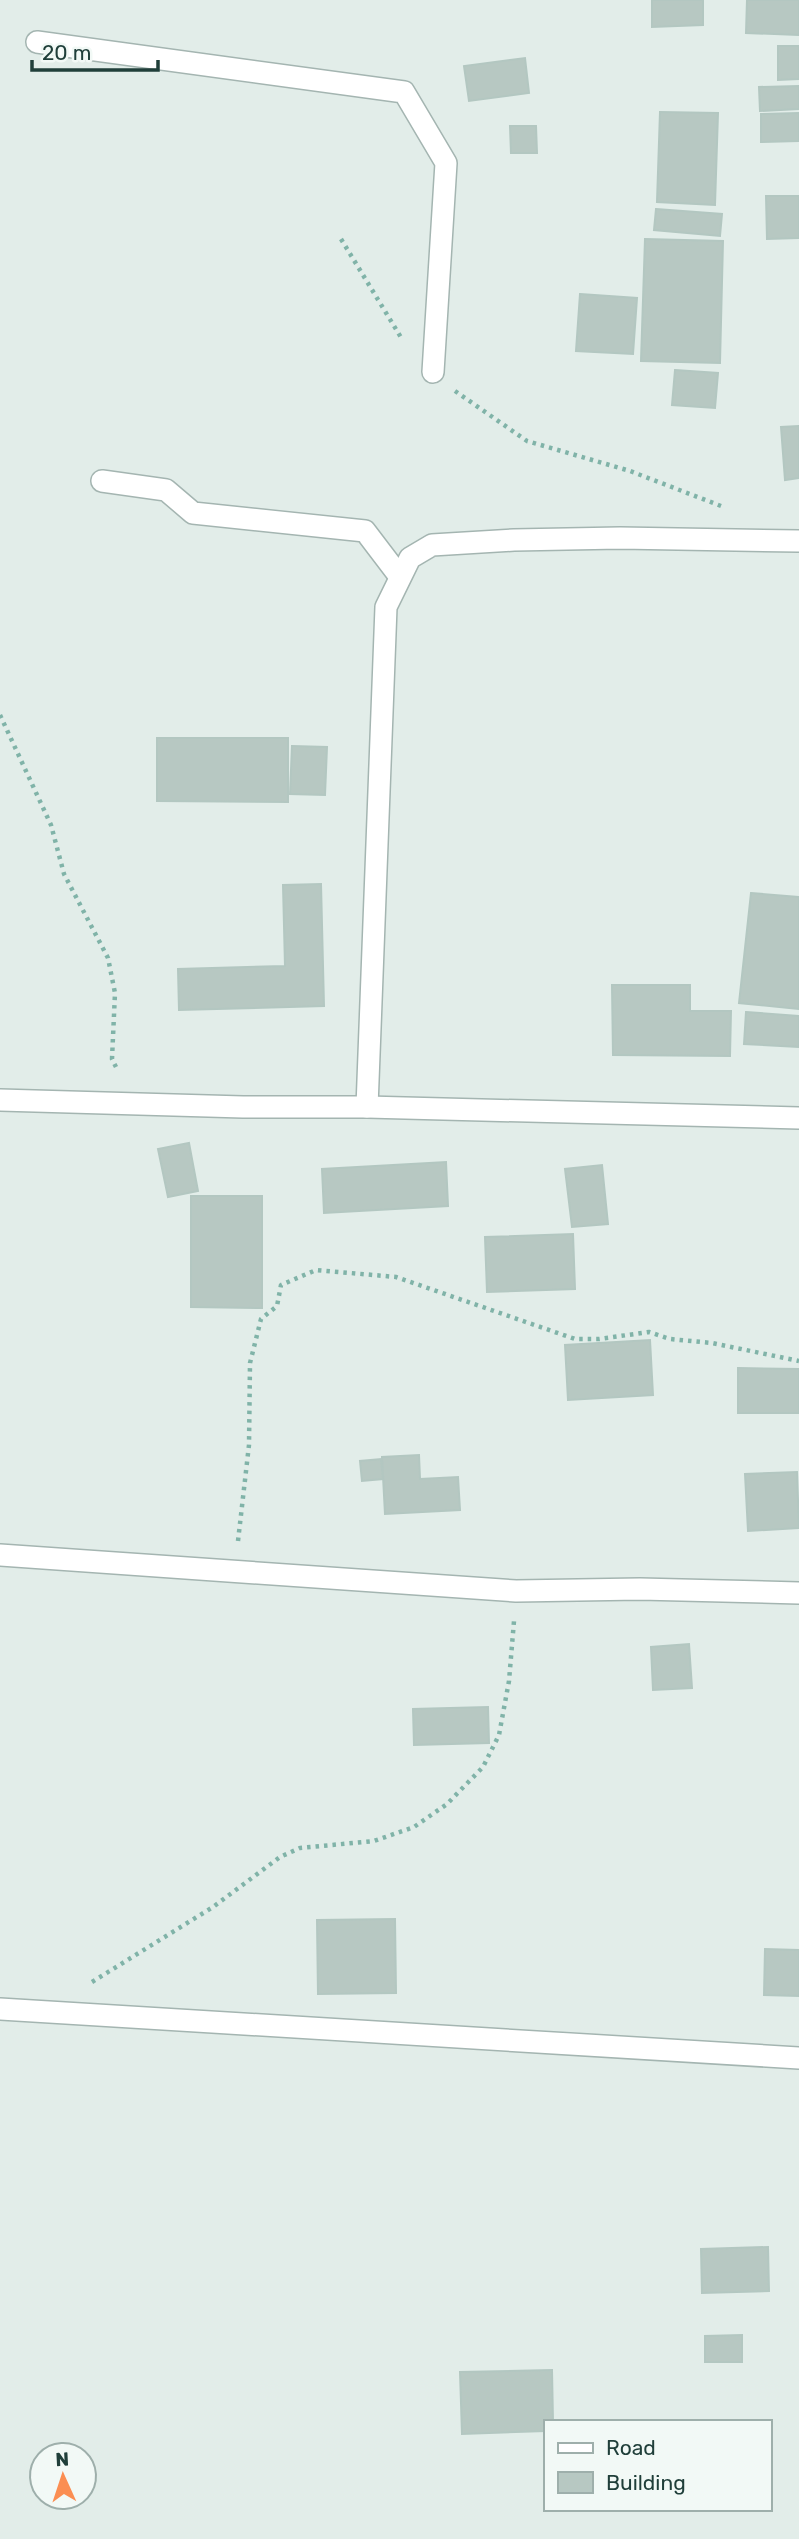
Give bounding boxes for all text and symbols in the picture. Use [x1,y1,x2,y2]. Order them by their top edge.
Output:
scale bar [32,28,158,72]
text: 20 m [42,40,91,65]
legend [544,2420,771,2511]
text: Road [606,2435,656,2460]
north arrow [28,2441,98,2511]
text: N [55,2448,70,2471]
text: Building [606,2470,686,2495]

